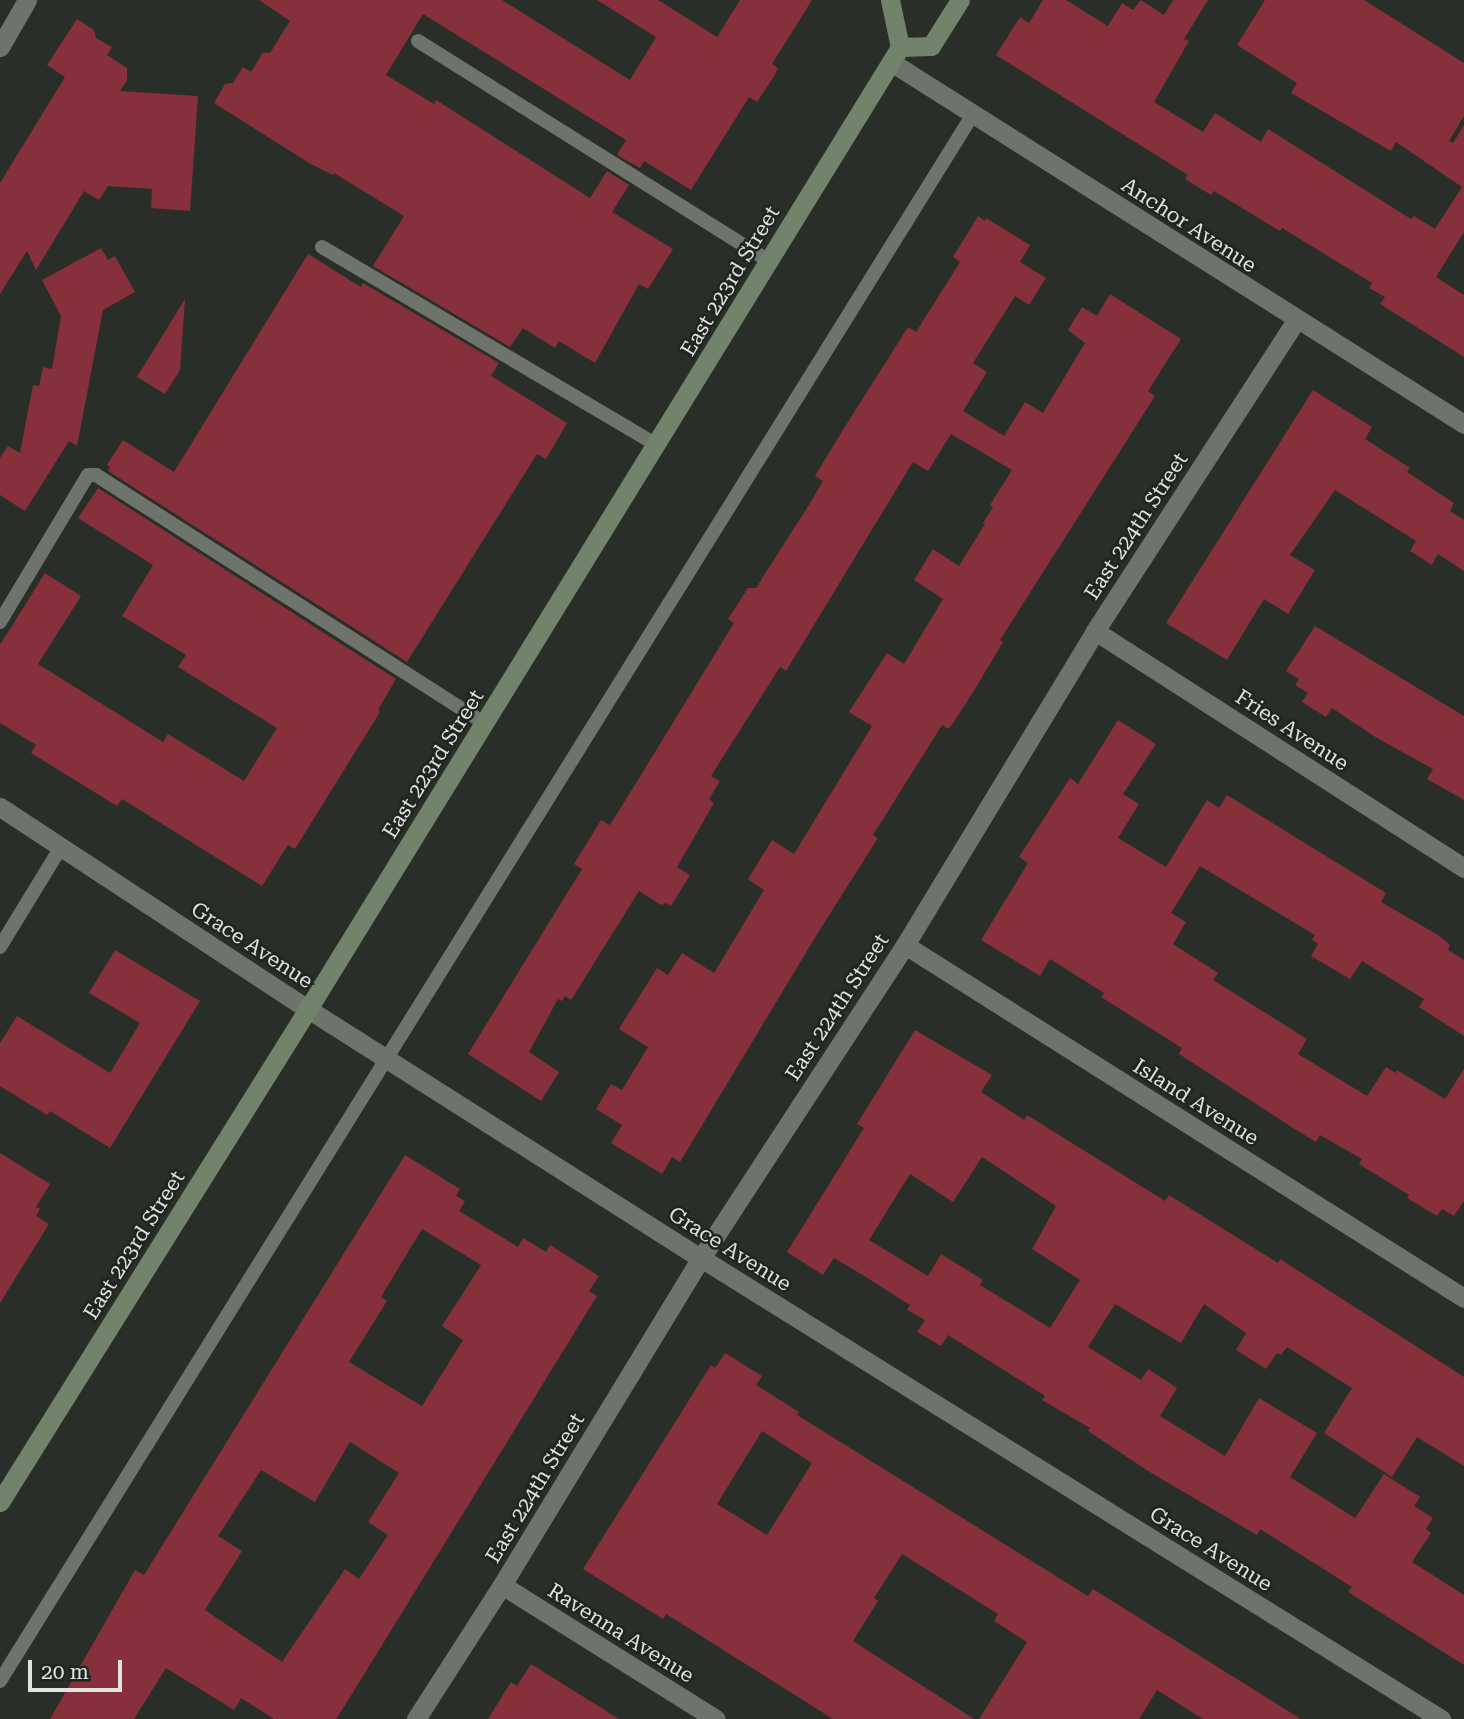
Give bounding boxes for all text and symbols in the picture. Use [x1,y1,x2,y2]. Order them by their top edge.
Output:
street label: Anchor Avenue [1117,172,1261,278]
street label: East 223rd Street [675,201,785,361]
street label: East 224th Street [1079,448,1193,604]
street label: Fries Avenue [1231,684,1353,776]
street label: East 223rd Street [377,685,489,843]
street label: Grace Avenue [186,896,318,994]
street label: East 224th Street [780,929,894,1085]
street label: Island Avenue [1129,1053,1263,1151]
street label: East 223rd Street [78,1166,190,1324]
street label: Grace Avenue [664,1201,796,1297]
street label: East 224th Street [480,1409,590,1567]
street label: Grace Avenue [1145,1501,1277,1597]
street label: Ravenna Avenue [543,1578,699,1688]
scale bar [32,1646,126,1690]
text: 20 m [41,1660,89,1684]

